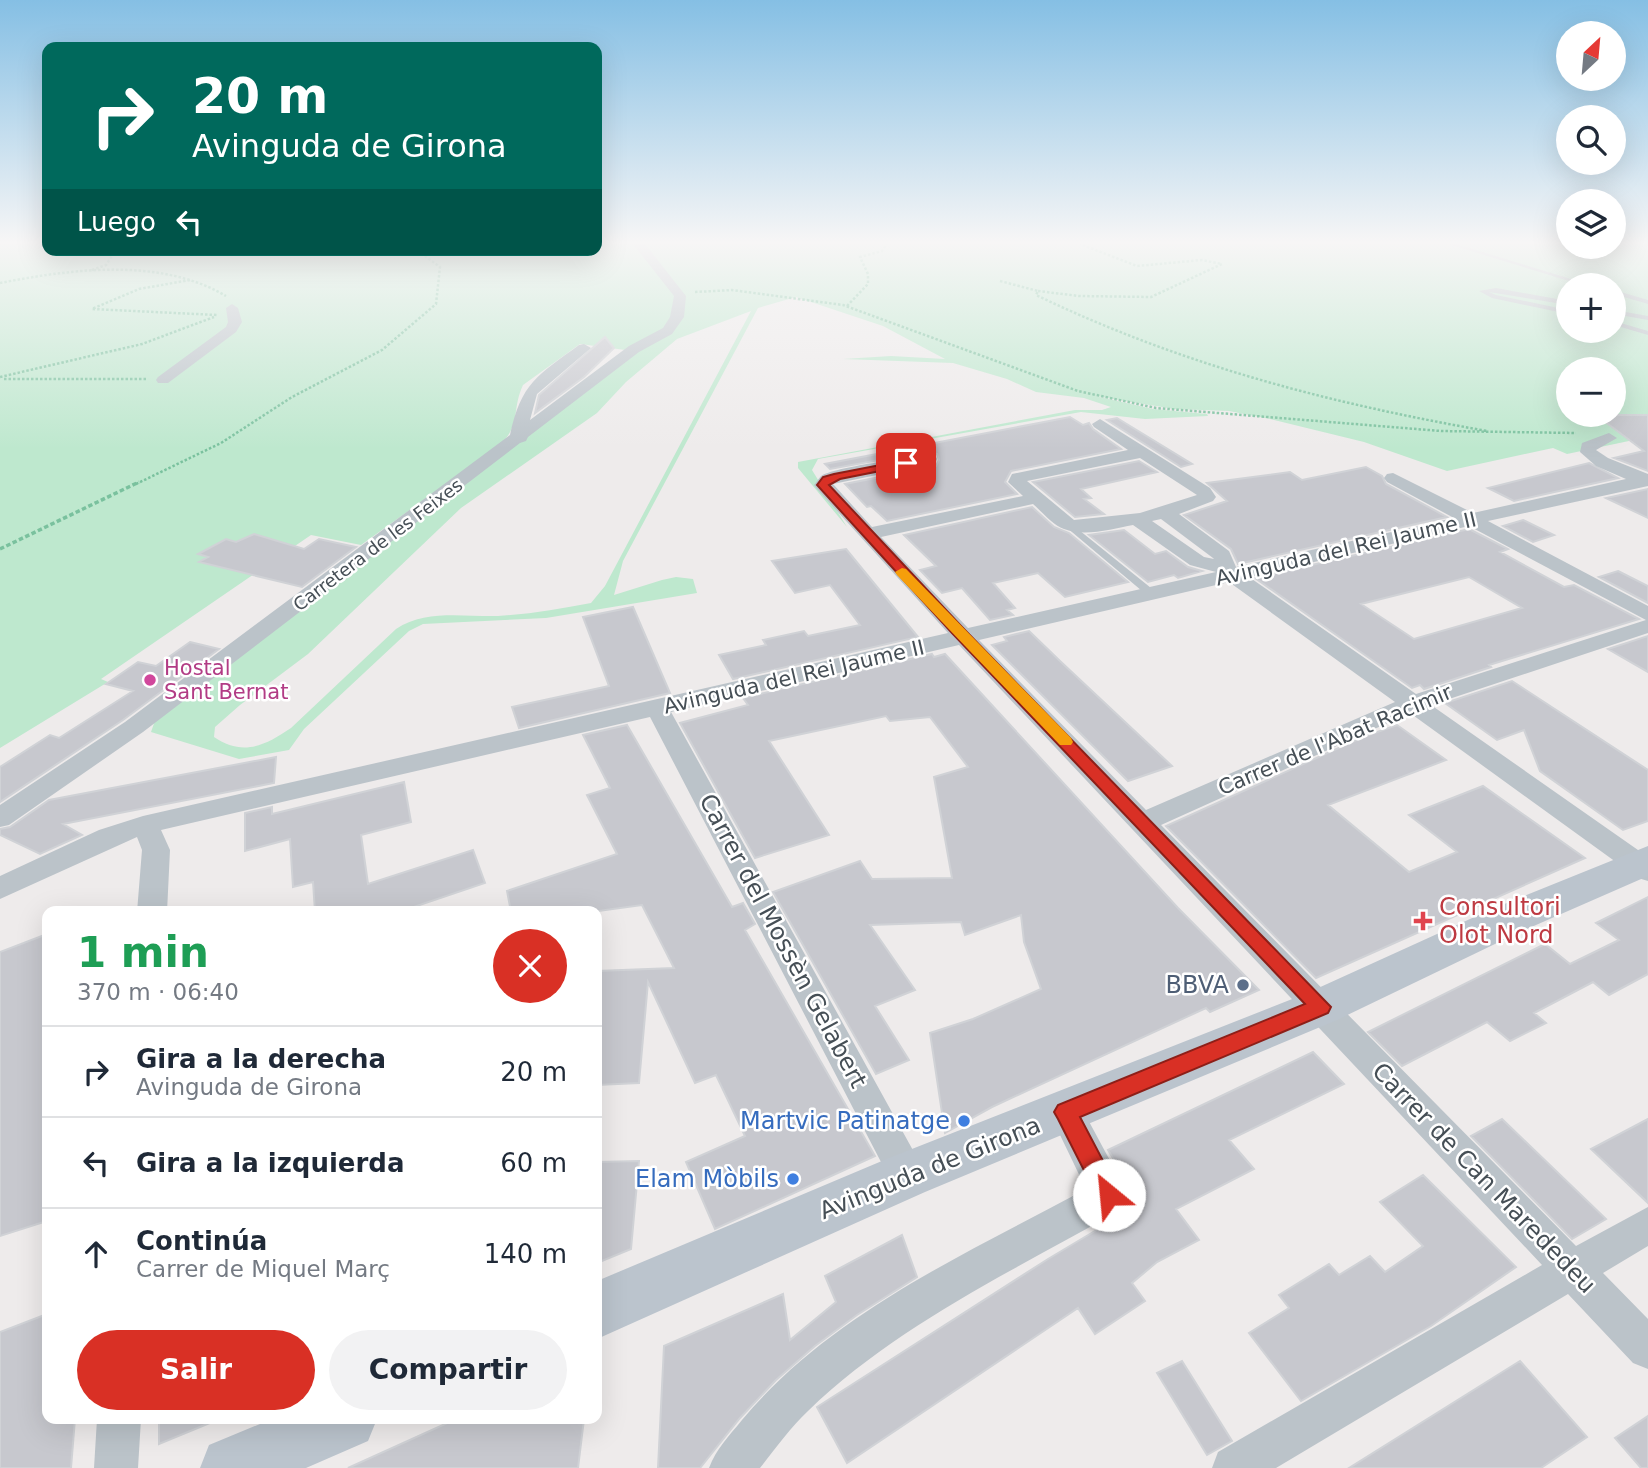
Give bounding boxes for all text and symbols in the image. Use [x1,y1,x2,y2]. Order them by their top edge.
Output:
north arrow [1556,21,1626,91]
map controls [1556,21,1626,427]
text: 20 m [192,68,328,125]
icon: right [77,70,168,161]
button: search [1556,105,1626,175]
text: Avinguda de Girona [192,127,507,165]
button: layers [1556,189,1626,259]
icon: left [170,203,208,241]
text: Luego [77,207,156,237]
button: + [1556,273,1626,343]
button: − [1556,357,1626,427]
pin [876,433,936,493]
icon: arrive [887,444,925,482]
street label: Carretera de les Feixes [289,474,466,615]
street label: Avinguda del Rei Jaume II [1213,507,1479,591]
street label: Avinguda del Rei Jaume II [661,635,927,719]
place label: Hostal Sant Bernat [164,656,288,704]
marker: Hostal Sant Bernat [142,672,158,688]
street label: Carrer de l'Abat Racimir [1215,680,1456,800]
street label: Carrer del Mossèn Gelabert [693,789,873,1093]
place label: Consultori Olot Nord [1439,893,1561,949]
marker: Consultori Olot Nord [1413,911,1433,931]
text: 1 min [77,928,209,977]
button: close [493,929,567,1003]
place label: BBVA [1166,971,1230,999]
marker: BBVA [1235,977,1251,993]
text: 370 m · 06:40 [77,979,239,1005]
text: Gira a la derecha [136,1044,386,1074]
icon: right [77,1053,115,1091]
text: 20 m [500,1057,567,1087]
street label: Carrer de Can Marededeu [1367,1057,1601,1299]
text: Avinguda de Girona [136,1074,362,1100]
place label: Martvic Patinatge [740,1107,950,1135]
street label: Avinguda de Girona [815,1111,1045,1225]
marker: Martvic Patinatge [956,1113,972,1129]
icon: left [77,1144,115,1182]
text: Gira a la izquierda [136,1148,404,1178]
text: 60 m [500,1148,567,1178]
position arrow [1072,1158,1146,1232]
place label: Elam Mòbils [635,1165,779,1193]
marker: Elam Mòbils [785,1171,801,1187]
text: Continúa [136,1226,267,1256]
icon: ahead [77,1235,115,1273]
text: 140 m [484,1239,567,1269]
text: Carrer de Miquel Març [136,1256,390,1282]
button: Salir [77,1330,315,1410]
button: Compartir [329,1330,567,1410]

